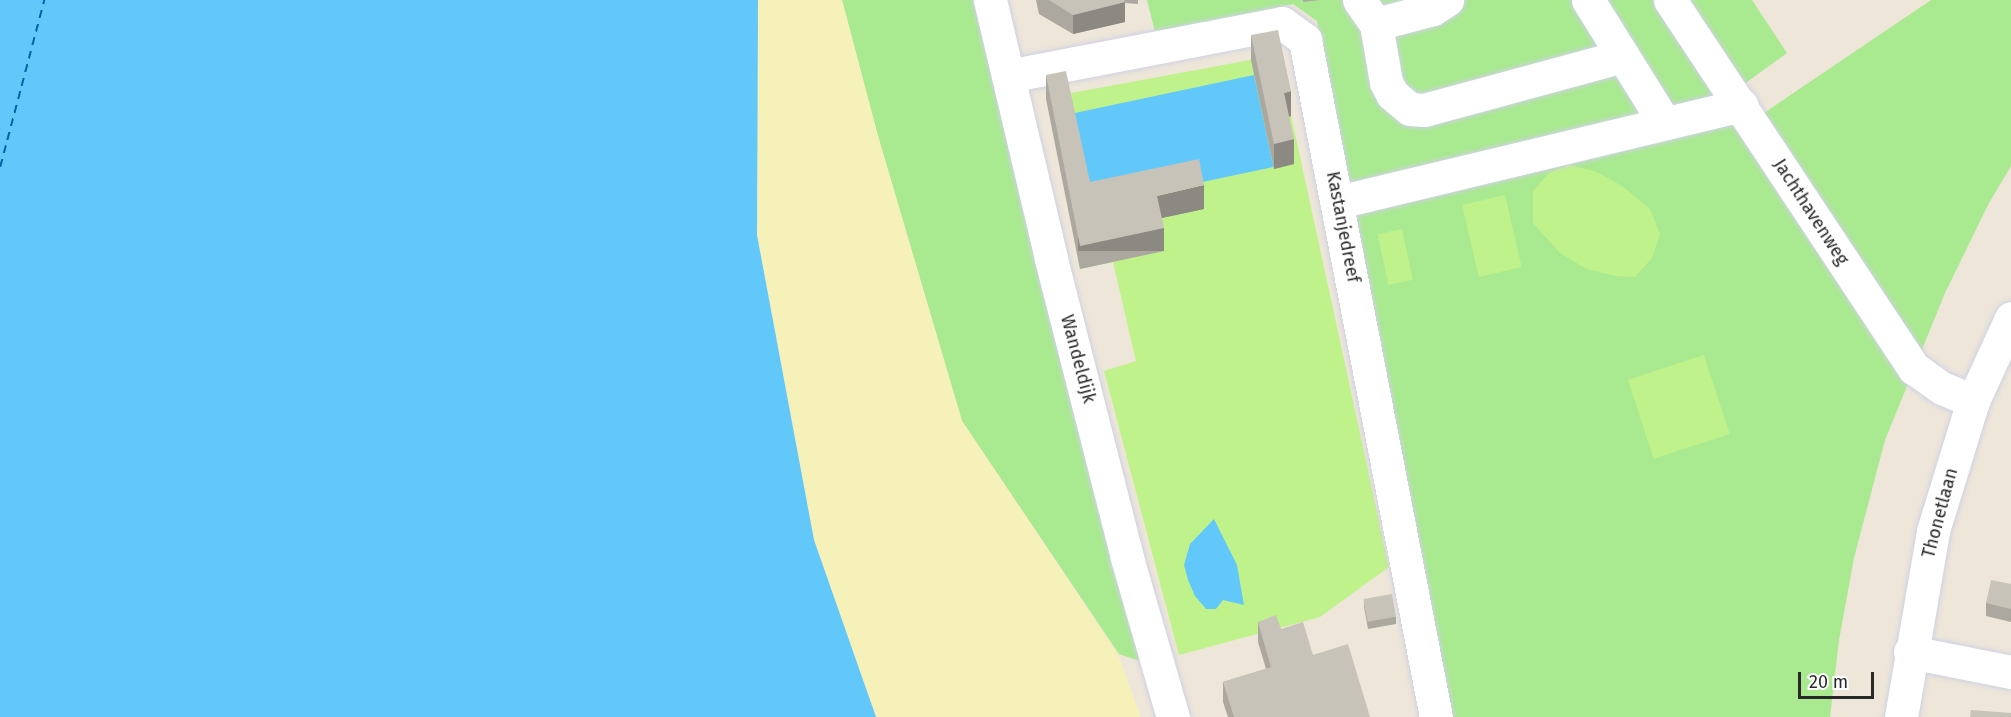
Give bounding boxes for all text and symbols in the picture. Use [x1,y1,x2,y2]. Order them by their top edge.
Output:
street label: Jachthavenweg [1769,155,1853,269]
street label: Kastanjedreef [1322,170,1364,284]
street label: Wandeldijk [1056,312,1100,406]
street label: Thonetlaan [1918,466,1962,560]
scale bar [1801,660,1878,698]
text: 20 m [1809,671,1848,693]

